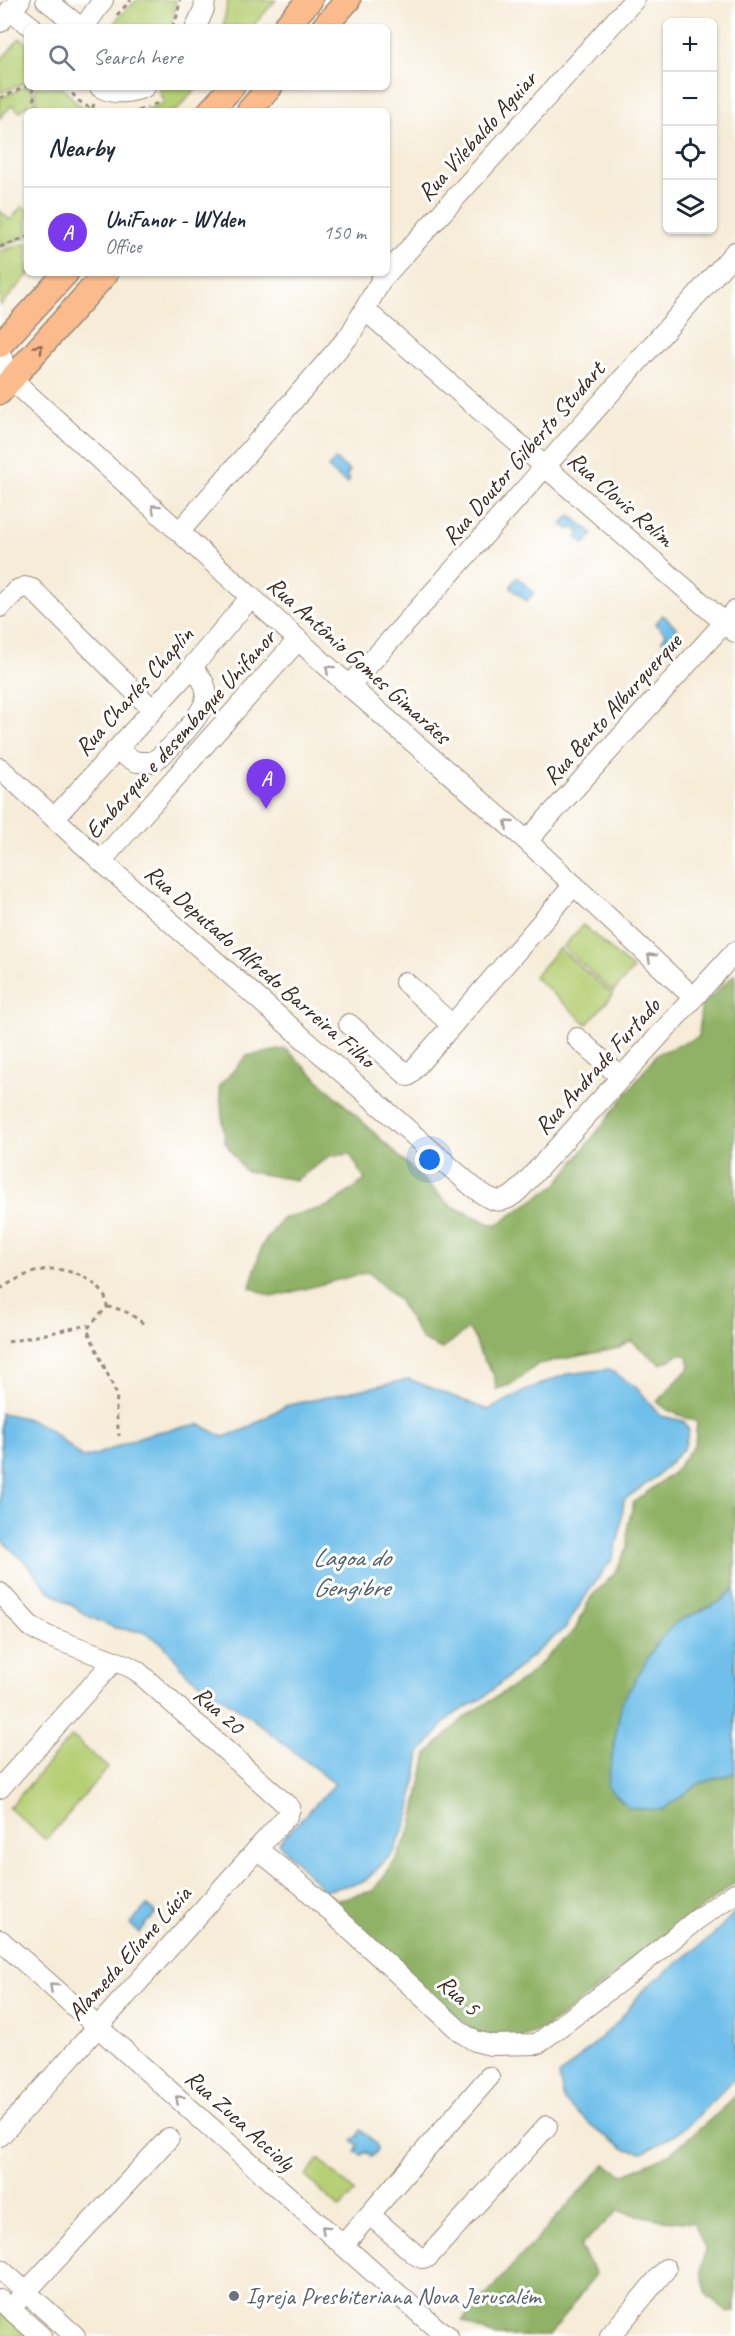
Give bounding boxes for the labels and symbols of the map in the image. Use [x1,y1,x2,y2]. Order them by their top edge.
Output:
street label: Rua Vilebaldo Aguiar [411,63,545,207]
one-way arrow [32,345,43,355]
street label: Rua Doutor Gilberto Studart [435,354,612,551]
street label: Rua Clovis Rolim [562,445,681,554]
one-way arrow [151,504,161,515]
street label: Rua Antônio Gomes Gimarães [261,570,459,752]
street label: Rua Charles Chaplin [68,620,200,762]
street label: Embarque e desembaque Unifanor [78,621,284,845]
street label: Rua Bento Alburquerque [536,625,689,791]
one-way arrow [325,665,336,676]
pin: A [246,760,286,809]
one-way arrow [504,821,515,832]
street label: Rua Deputado Alfredo Barreira Filho [139,858,383,1076]
one-way arrow [647,953,657,964]
street label: Rua Andrade Furtado [528,990,667,1141]
your location [415,1145,444,1174]
water label: Lagoa do Gengibre [312,1541,393,1604]
street label: Rua 20 [187,1679,252,1742]
street label: Alameda Eliane Lúcia [61,1878,198,2027]
street label: Rua 5 [431,1968,487,2023]
one-way arrow [50,1983,60,1994]
street label: Rua Zuca Accioly [179,2063,302,2178]
one-way arrow [175,2095,186,2106]
one-way arrow [321,2225,331,2236]
place label: Igreja Presbiteriana Nova Jerusalém [246,2281,543,2311]
marker: Igreja Presbiteriana Nova Jerusalém [227,2289,241,2303]

